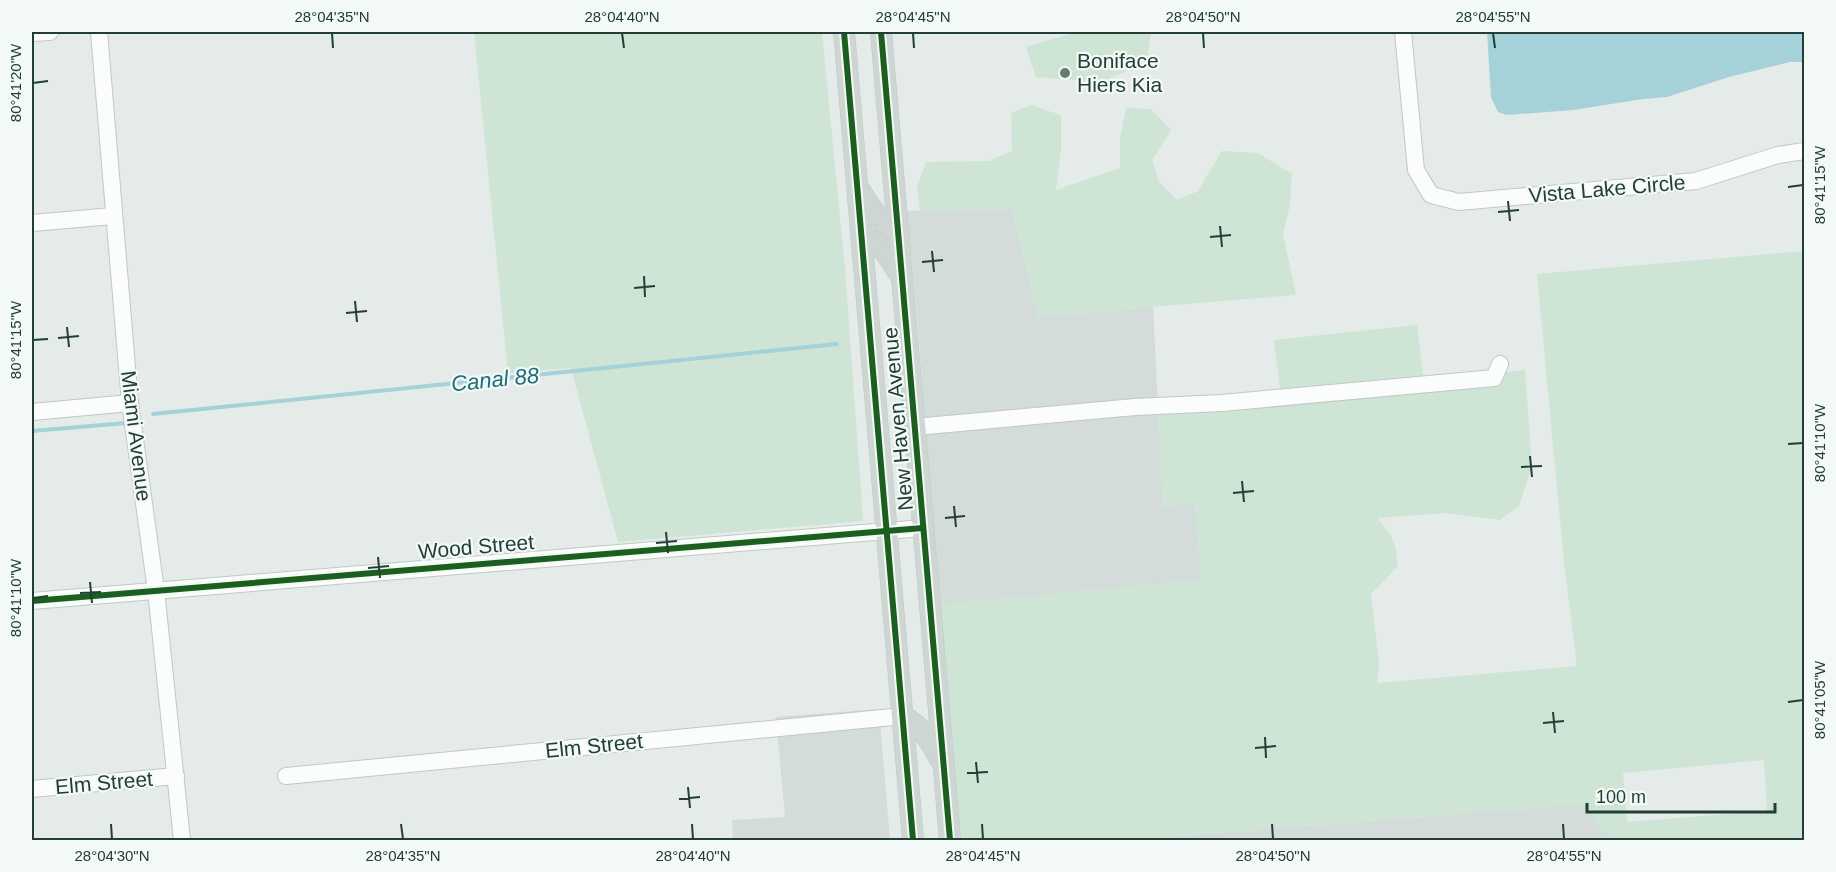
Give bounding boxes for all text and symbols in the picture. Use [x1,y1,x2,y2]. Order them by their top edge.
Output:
text: 28°04'35"N [294,8,370,25]
text: 28°04'40"N [584,8,660,25]
text: 28°04'45"N [875,8,951,25]
text: 28°04'50"N [1165,8,1241,25]
text: 28°04'55"N [1455,8,1531,25]
text: 80°41'20"W [7,43,24,122]
place label: Boniface Hiers Kia [1077,49,1163,96]
marker: Boniface Hiers Kia [1058,66,1072,80]
text: 80°41'15"W [1811,145,1828,224]
street label: Vista Lake Circle [1528,170,1686,207]
text: 80°41'15"W [7,300,24,379]
street label: New Haven Avenue [878,326,917,512]
water label: Canal 88 [450,362,541,397]
street label: Miami Avenue [117,369,156,503]
text: 80°41'10"W [1811,403,1828,482]
street label: Wood Street [417,530,535,563]
text: 80°41'10"W [7,558,24,637]
text: 80°41'05"W [1811,660,1828,739]
street label: Elm Street [544,729,644,762]
street label: Elm Street [54,767,154,798]
scale bar [1587,776,1774,814]
text: 100 m [1596,787,1646,807]
text: 28°04'30"N [74,847,150,864]
text: 28°04'35"N [365,847,441,864]
text: 28°04'40"N [655,847,731,864]
text: 28°04'45"N [945,847,1021,864]
text: 28°04'50"N [1235,847,1311,864]
text: 28°04'55"N [1526,847,1602,864]

